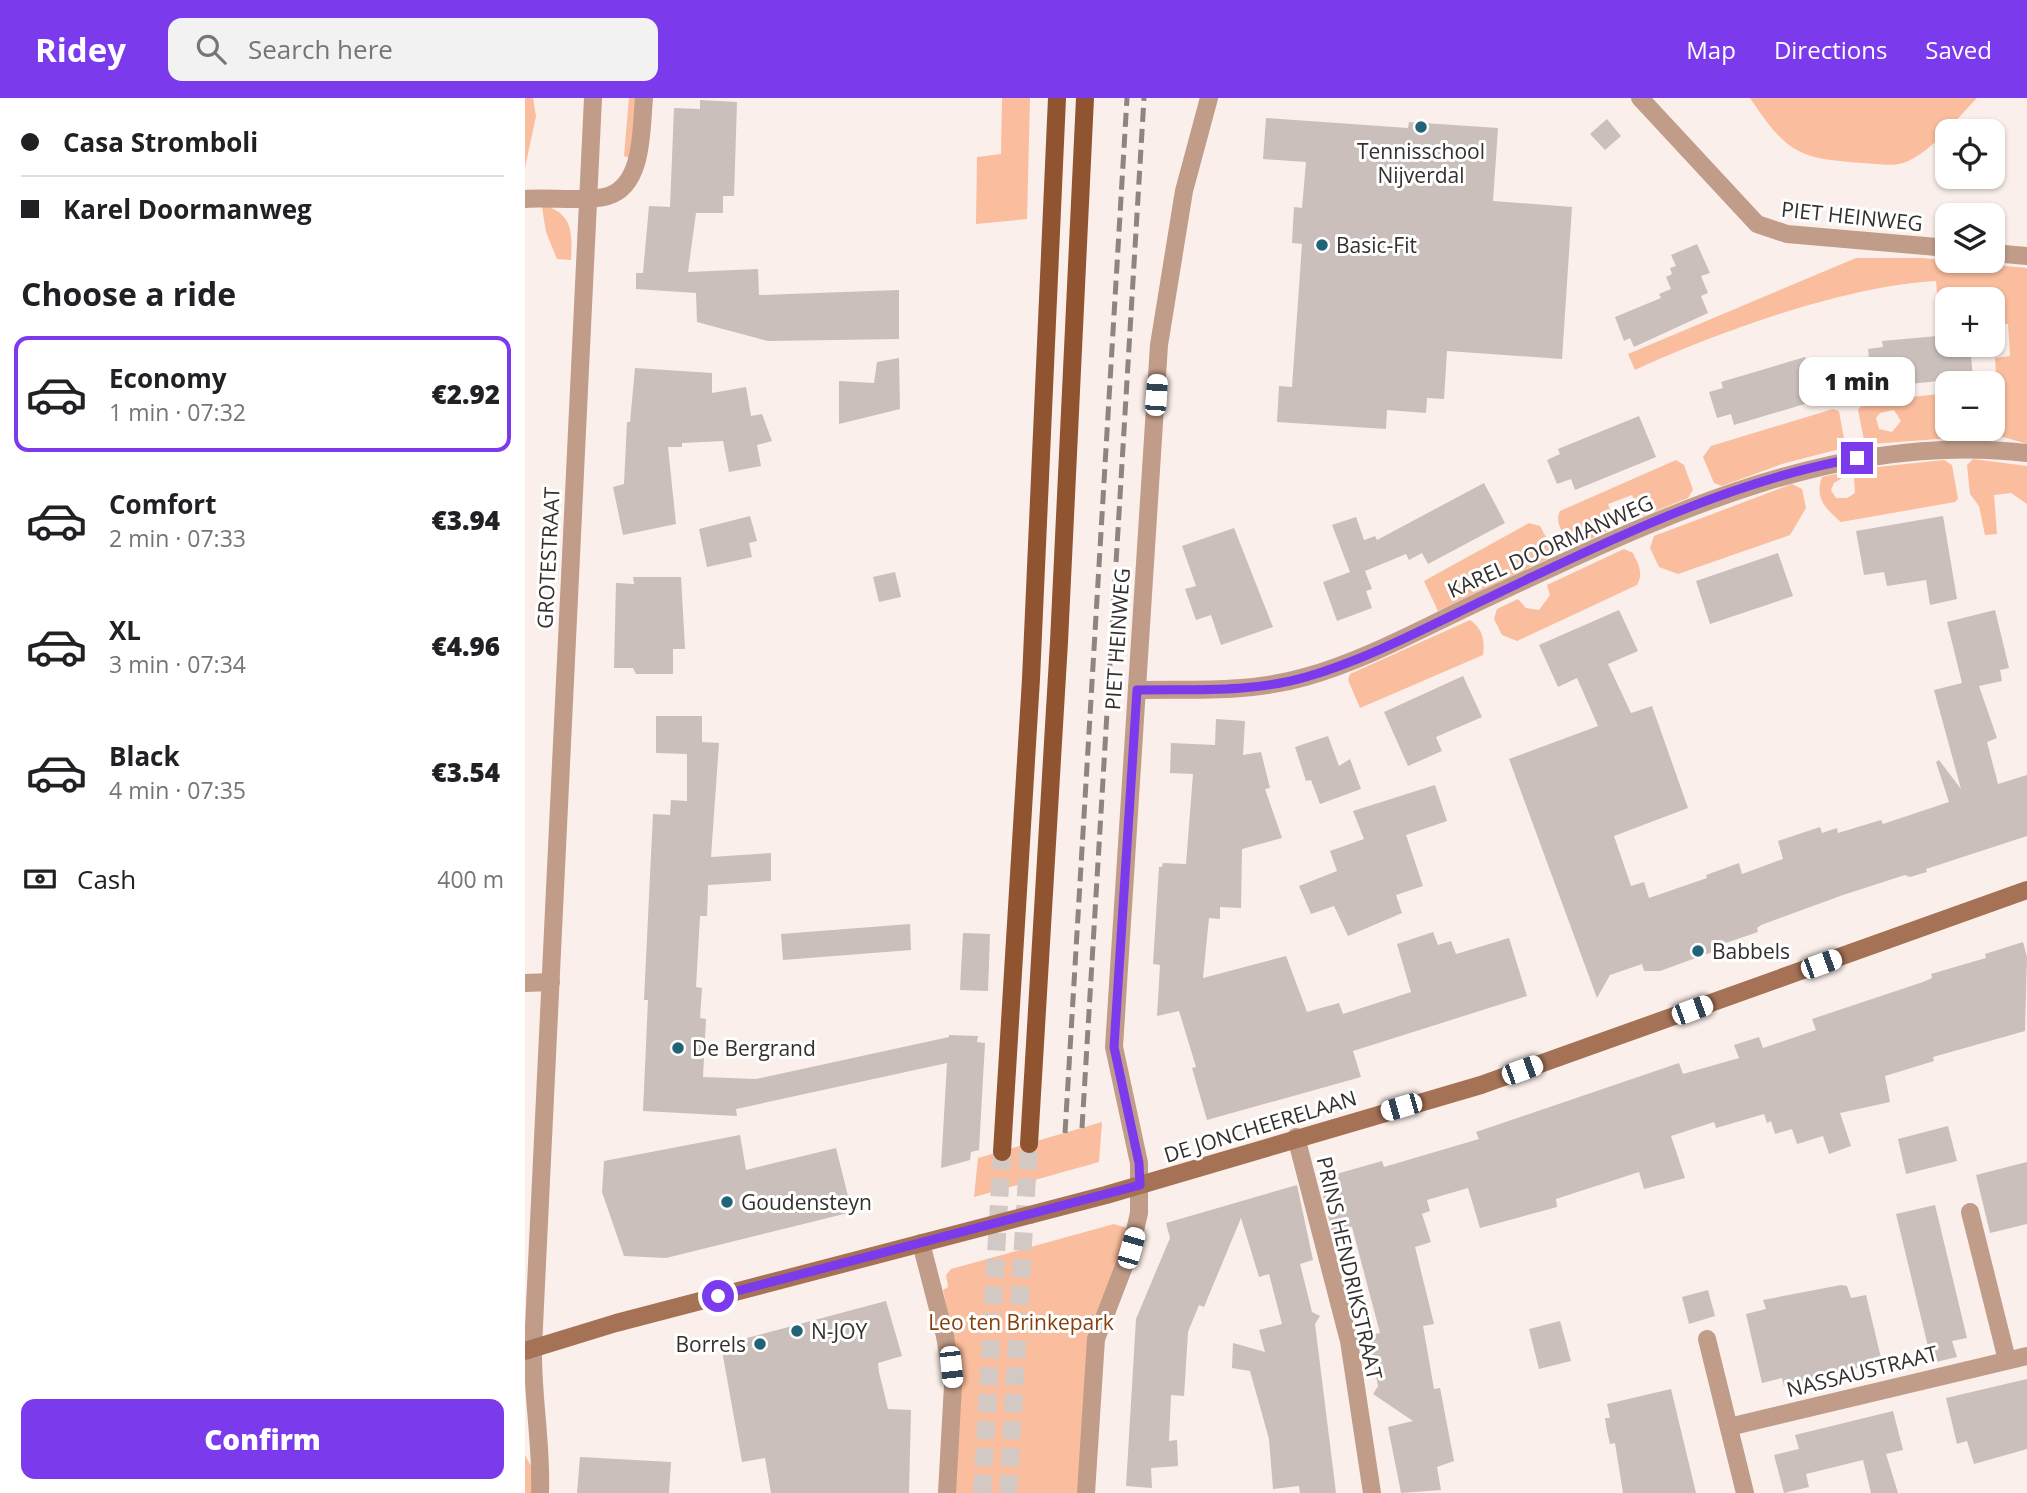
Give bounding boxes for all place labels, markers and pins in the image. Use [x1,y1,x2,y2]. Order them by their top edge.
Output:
marker: Tennisschool Nijverdal [1413,119,1429,135]
place label: Tennisschool Nijverdal [1357,137,1485,189]
place label: Basic-Fit [1336,231,1417,259]
marker: Basic-Fit [1314,237,1330,253]
place label: Babbels [1712,937,1790,965]
marker: Babbels [1690,943,1706,959]
place label: De Bergrand [692,1034,816,1062]
marker: De Bergrand [670,1040,686,1056]
place label: Goudensteyn [741,1188,872,1216]
marker: Goudensteyn [719,1194,735,1210]
place label: N-JOY [811,1317,868,1345]
marker: N-JOY [789,1323,805,1339]
place label: Borrels [676,1330,746,1358]
marker: Borrels [752,1336,768,1352]

